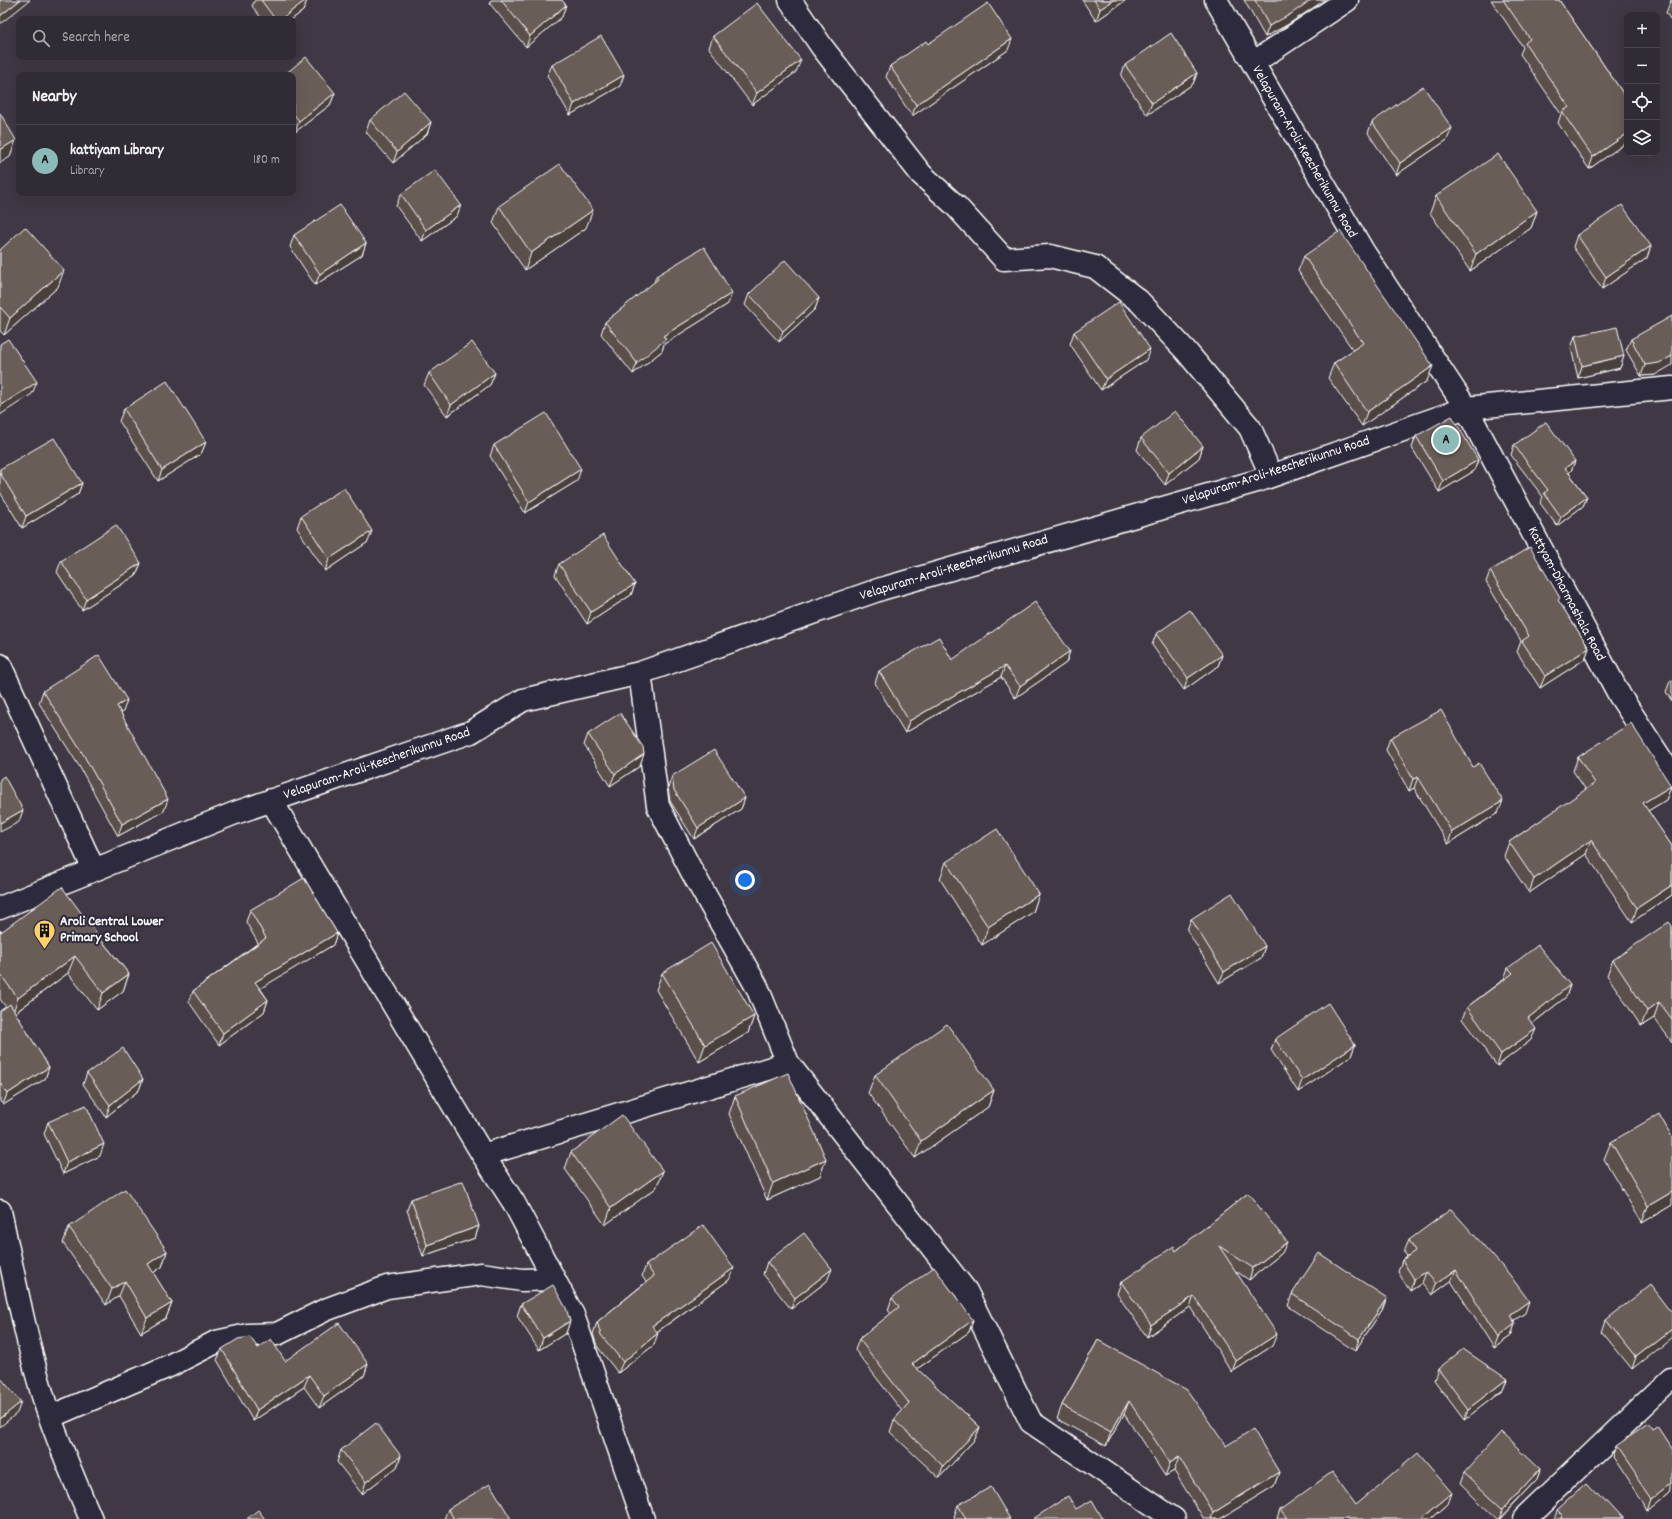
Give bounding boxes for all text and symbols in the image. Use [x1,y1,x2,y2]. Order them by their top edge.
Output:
map controls [1624,12,1660,156]
button: + [1624,12,1660,48]
search box [16,16,296,60]
icon: search [30,27,52,49]
text: Search here [62,27,130,49]
button: − [1624,48,1660,84]
street label: Velapuram-Aroli-Keecherikunnu Road [1246,62,1362,242]
button: locate [1624,84,1660,120]
text: Nearby [32,86,76,110]
button: layers [1624,120,1660,156]
text: kattiyam Library [70,140,163,162]
text: A [41,151,49,170]
text: 180 m [253,151,280,170]
text: Library [70,162,104,181]
pin: A [1433,425,1459,455]
street label: Velapuram-Aroli-Keecherikunnu Road [1180,431,1372,511]
street label: Kattyam-Dharmashala Road [1522,523,1610,665]
street label: Velapuram-Aroli-Keecherikunnu Road [857,530,1051,606]
street label: Velapuram-Aroli-Keecherikunnu Road [281,723,473,805]
your location [735,870,755,890]
place label: Aroli Central Lower Primary School [60,912,164,948]
building icon: Aroli Central Lower Primary School [32,917,58,950]

